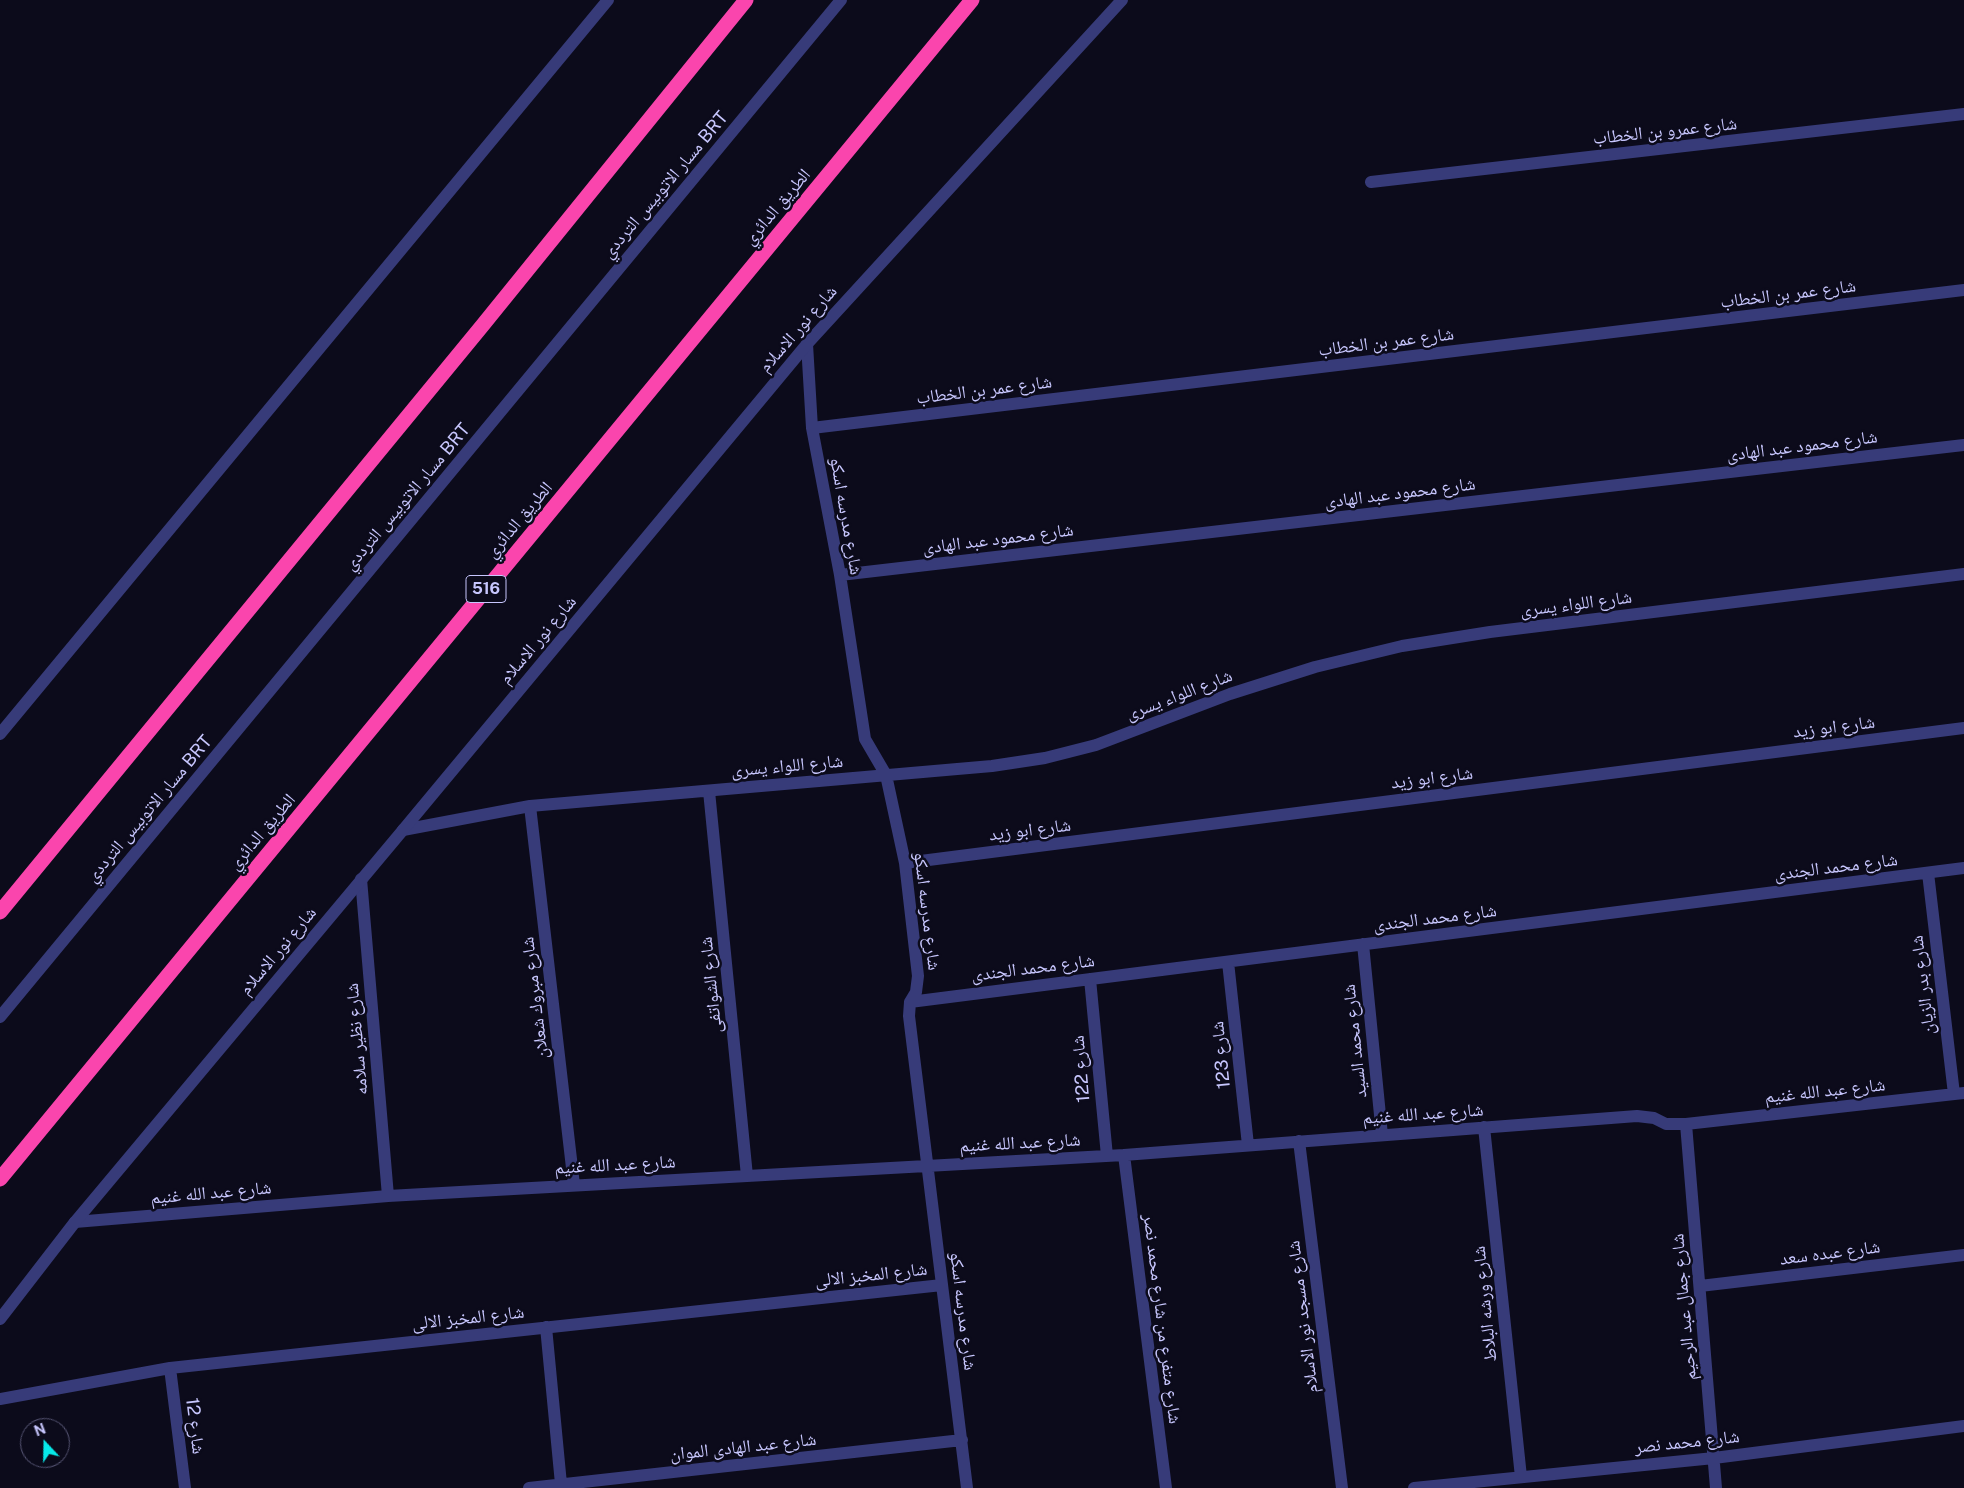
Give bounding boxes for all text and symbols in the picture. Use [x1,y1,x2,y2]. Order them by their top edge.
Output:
street label: مسار الاتوبيس الترددي BRT [597,107,733,263]
street label: شارع عمرو بن الخطاب [1592,113,1738,149]
street label: الطريق الدائري [739,164,815,250]
street label: شارع عمر بن الخطاب [1719,275,1857,313]
street label: شارع نور الاسلام [754,281,842,377]
street label: شارع عمر بن الخطاب [1317,323,1455,361]
street label: شارع عمر بن الخطاب [915,371,1053,409]
street label: مسار الاتوبيس الترددي BRT [339,419,475,575]
street label: شارع محمود عبد الهادى [1725,426,1879,466]
street label: شارع مدرسه اسكو [825,455,867,577]
street label: شارع محمود عبد الهادى [1323,473,1477,513]
street label: الطريق الدائري [481,477,557,563]
street label: شارع محمود عبد الهادى [921,519,1075,559]
road number: 516 [466,576,506,602]
street label: شارع اللواء يسرى [1519,586,1633,622]
street label: شارع نور الاسلام [495,591,581,689]
street label: شارع اللواء يسرى [1123,665,1235,725]
street label: شارع ابو زيد [1792,711,1876,743]
street label: مسار الاتوبيس الترددي BRT [81,731,217,887]
street label: شارع اللواء يسرى [730,750,844,782]
street label: شارع ابو زيد [1390,762,1474,794]
street label: الطريق الدائري [224,789,300,875]
street label: شارع ابو زيد [988,814,1072,846]
street label: شارع محمد الجندى [1773,849,1899,885]
street label: شارع مدرسه اسكو [909,850,945,972]
street label: شارع محمد الجندى [1372,900,1498,936]
street label: شارع نور الاسلام [235,902,321,1000]
street label: شارع بدر الزيان [1906,934,1940,1036]
street label: شارع مبروك شعلان [517,936,553,1060]
street label: شارع الشواتفى [695,936,727,1034]
street label: شارع محمد الجندى [970,950,1096,986]
street label: شارع نظير سلامه [341,982,373,1096]
street label: شارع محمد السيد [1338,983,1372,1099]
street label: شارع 123 [1207,1020,1235,1090]
street label: شارع 122 [1067,1034,1095,1104]
street label: شارع عبد الله غنيم [1764,1074,1886,1108]
street label: شارع عبد الله غنيم [1362,1099,1484,1129]
street label: شارع عبد الله غنيم [959,1129,1081,1157]
street label: شارع عبد الله غنيم [554,1151,676,1179]
street label: شارع عبد الله غنيم [150,1177,272,1209]
street label: شارع متفرع من شارع محمد نصر [1138,1213,1186,1425]
street label: شارع جمال عبد الرحيم [1667,1233,1701,1381]
street label: شارع عبده سعد [1779,1236,1881,1270]
street label: شارع مسجد نور الاسلام [1283,1239,1323,1395]
street label: شارع ورشه البلاط [1468,1245,1502,1363]
street label: شارع مدرسه اسكو [945,1250,981,1372]
street label: شارع المخبز الالى [814,1258,928,1292]
street label: شارع المخبز الالى [411,1301,525,1335]
street label: شارع 12 [181,1397,209,1455]
north arrow [20,1418,70,1468]
text: N [32,1421,48,1439]
street label: شارع محمد نصر [1633,1426,1741,1458]
street label: شارع عبد الهادى الموان [669,1429,817,1465]

